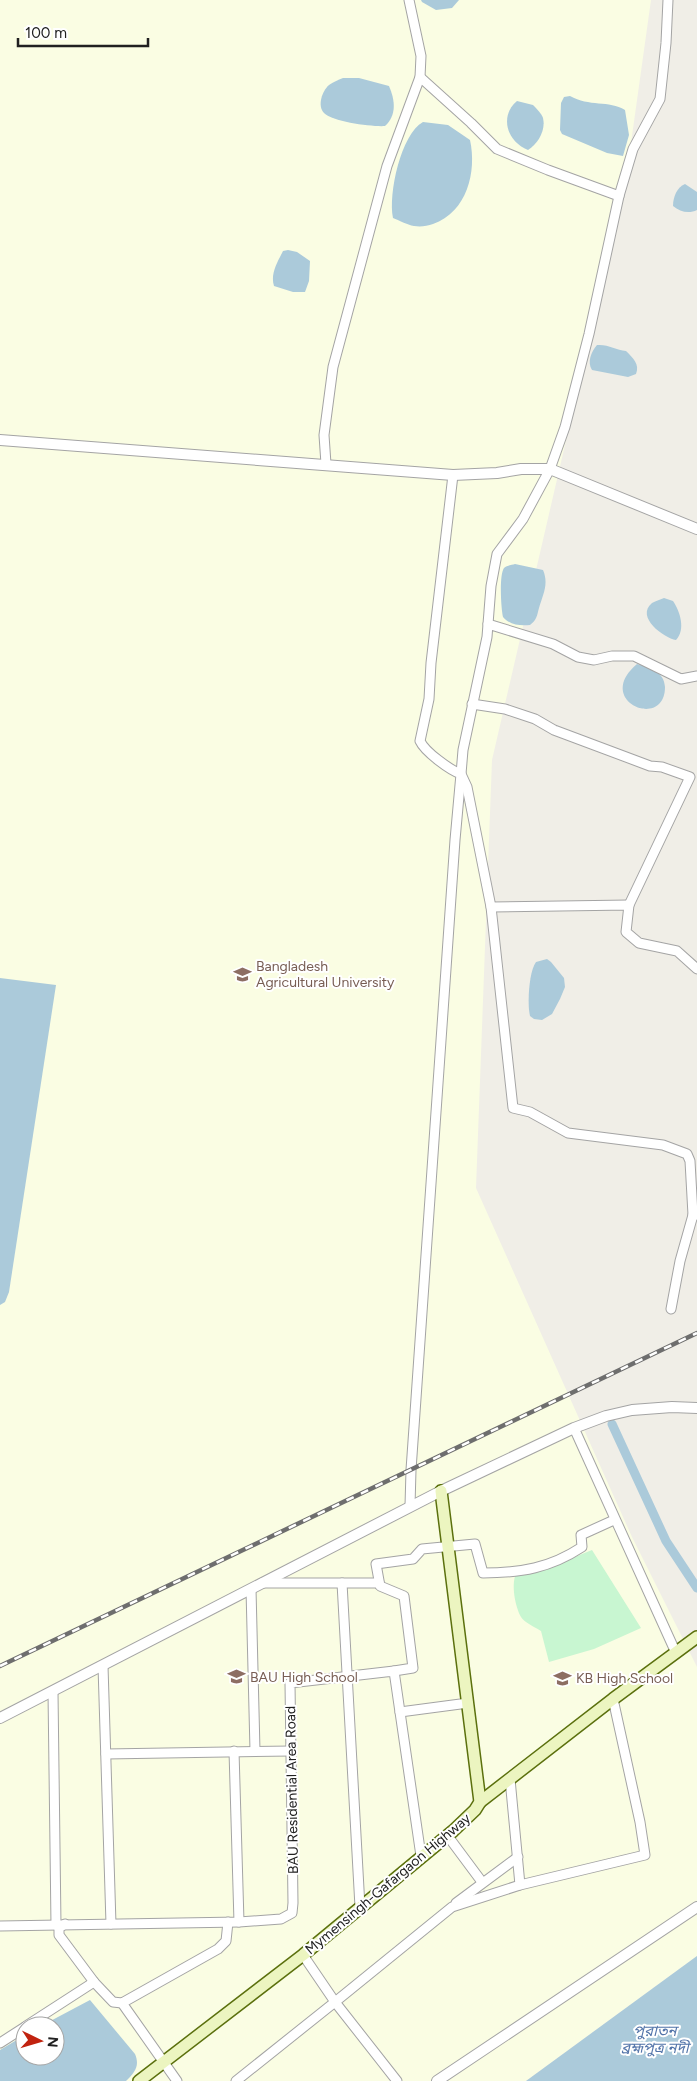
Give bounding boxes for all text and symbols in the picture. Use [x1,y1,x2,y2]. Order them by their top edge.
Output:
scale bar [18,15,148,47]
text: 100 m [25,24,67,42]
place label: Bangladesh Agricultural University [256,958,395,991]
school or university icon: Bangladesh Agricultural University [232,964,252,984]
school or university icon: BAU High School [226,1667,246,1687]
school or university icon: KB High School [552,1668,572,1688]
place label: BAU High School [250,1669,358,1686]
place label: KB High School [576,1670,673,1687]
street label: BAU Residential Area Road [282,1706,302,1874]
street label: Mymensingh-Gafargaon Highway [302,1809,475,1958]
north arrow [15,2016,65,2066]
water label: পুরাতন ব্রহ্মপুত্র নদী [621,2022,692,2057]
text: N [44,2036,61,2048]

